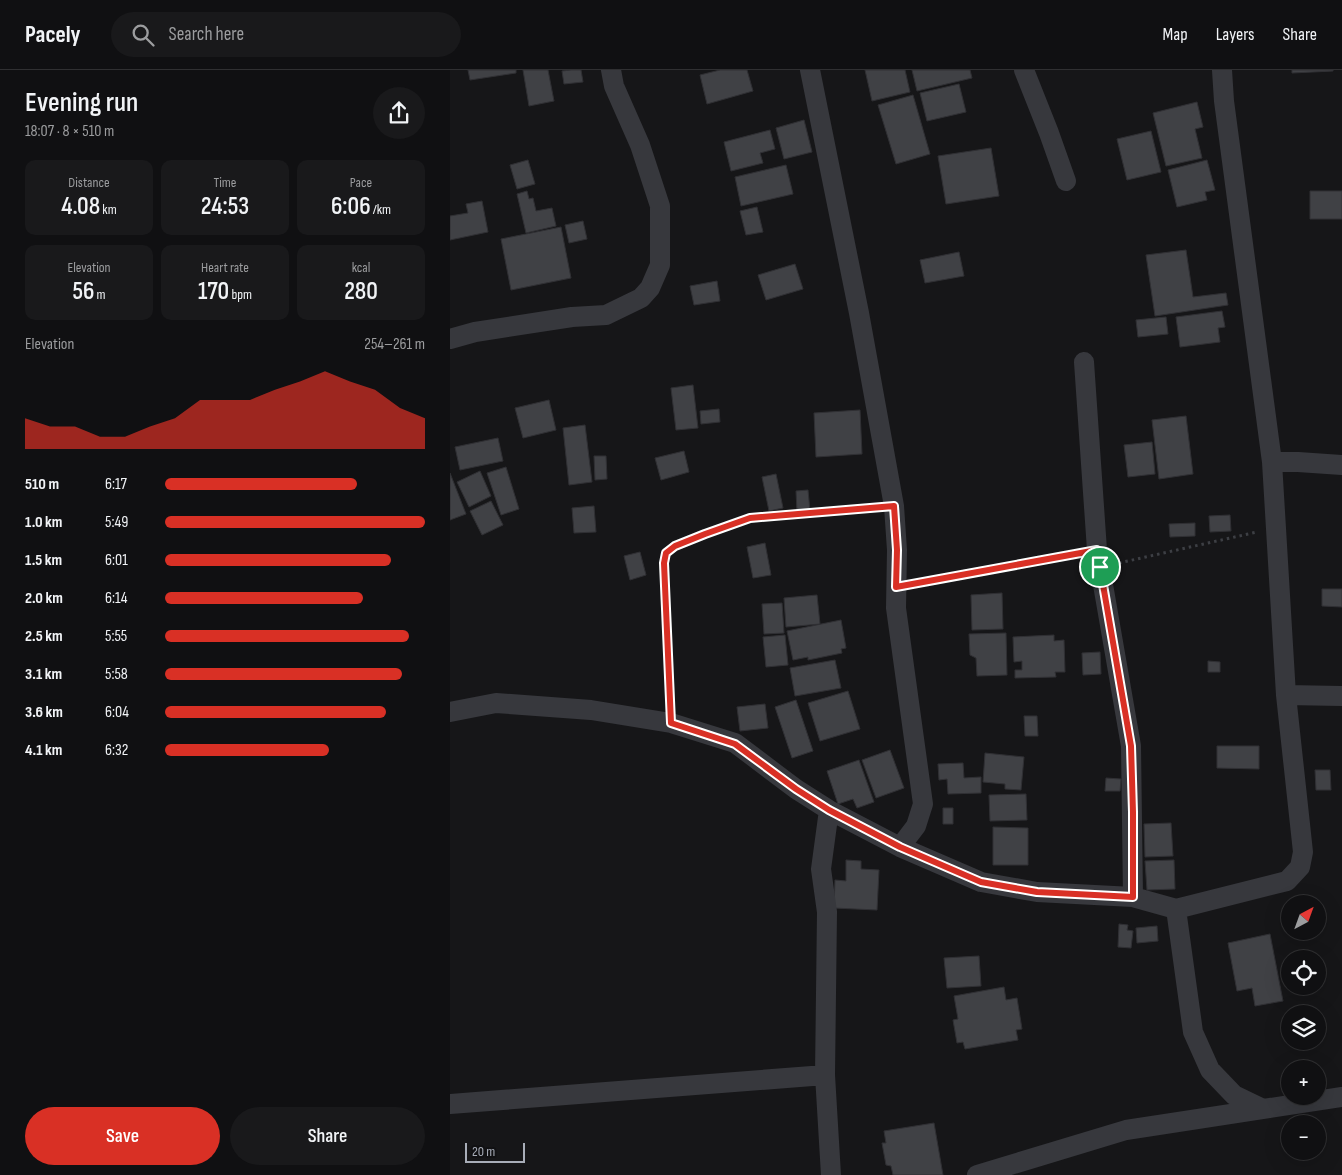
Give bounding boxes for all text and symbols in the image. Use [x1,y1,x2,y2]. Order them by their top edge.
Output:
search box [111,12,461,57]
text: Pacely [25,20,81,49]
icon: search [129,21,157,49]
text: Search here [169,23,244,46]
text: Map [1163,24,1188,45]
text: Layers [1216,24,1255,45]
text: Share [1283,24,1317,45]
text: Evening run [25,86,138,119]
button: share [373,87,425,139]
text: 18:07 · 8 × 510 m [25,122,114,141]
text: Distance [68,174,110,191]
text: Time [214,174,236,191]
text: Pace [350,174,372,191]
text: 4.08 [61,191,100,222]
text: 24:53 [201,191,249,222]
text: 6:06 [331,191,371,222]
text: km [100,201,117,218]
text: /km [371,201,391,218]
text: Elevation [67,259,111,276]
text: Heart rate [201,259,249,276]
text: kcal [352,259,370,276]
text: 56 [72,276,94,307]
text: 170 [198,276,229,307]
text: 280 [344,276,378,307]
text: m [94,286,106,303]
text: bpm [229,286,252,303]
text: Elevation [25,335,74,354]
text: 254–261 m [364,335,425,354]
text: 510 m [25,475,59,494]
text: 6:17 [105,475,127,494]
text: 1.0 km [25,513,62,532]
text: 5:49 [105,513,128,532]
pin [1079,546,1121,588]
text: 1.5 km [25,551,62,570]
text: 6:01 [105,551,128,570]
icon: arrive [1086,553,1114,581]
text: 2.0 km [25,589,63,608]
text: 6:14 [105,589,127,608]
text: 2.5 km [25,627,63,646]
text: 5:55 [105,627,127,646]
text: 3.1 km [25,665,62,684]
text: 5:58 [105,665,128,684]
text: 3.6 km [25,703,63,722]
text: 6:04 [105,703,129,722]
text: 4.1 km [25,741,62,760]
text: 6:32 [105,741,128,760]
north arrow [1281,895,1326,940]
map controls [1281,895,1326,1160]
button: locate [1281,950,1326,995]
button: layers [1281,1005,1326,1050]
button: + [1281,1060,1326,1105]
button: Save [25,1107,220,1165]
button: Share [230,1107,425,1165]
button: − [1281,1115,1326,1160]
scale bar [465,1140,525,1163]
text: 20 m [472,1143,495,1160]

